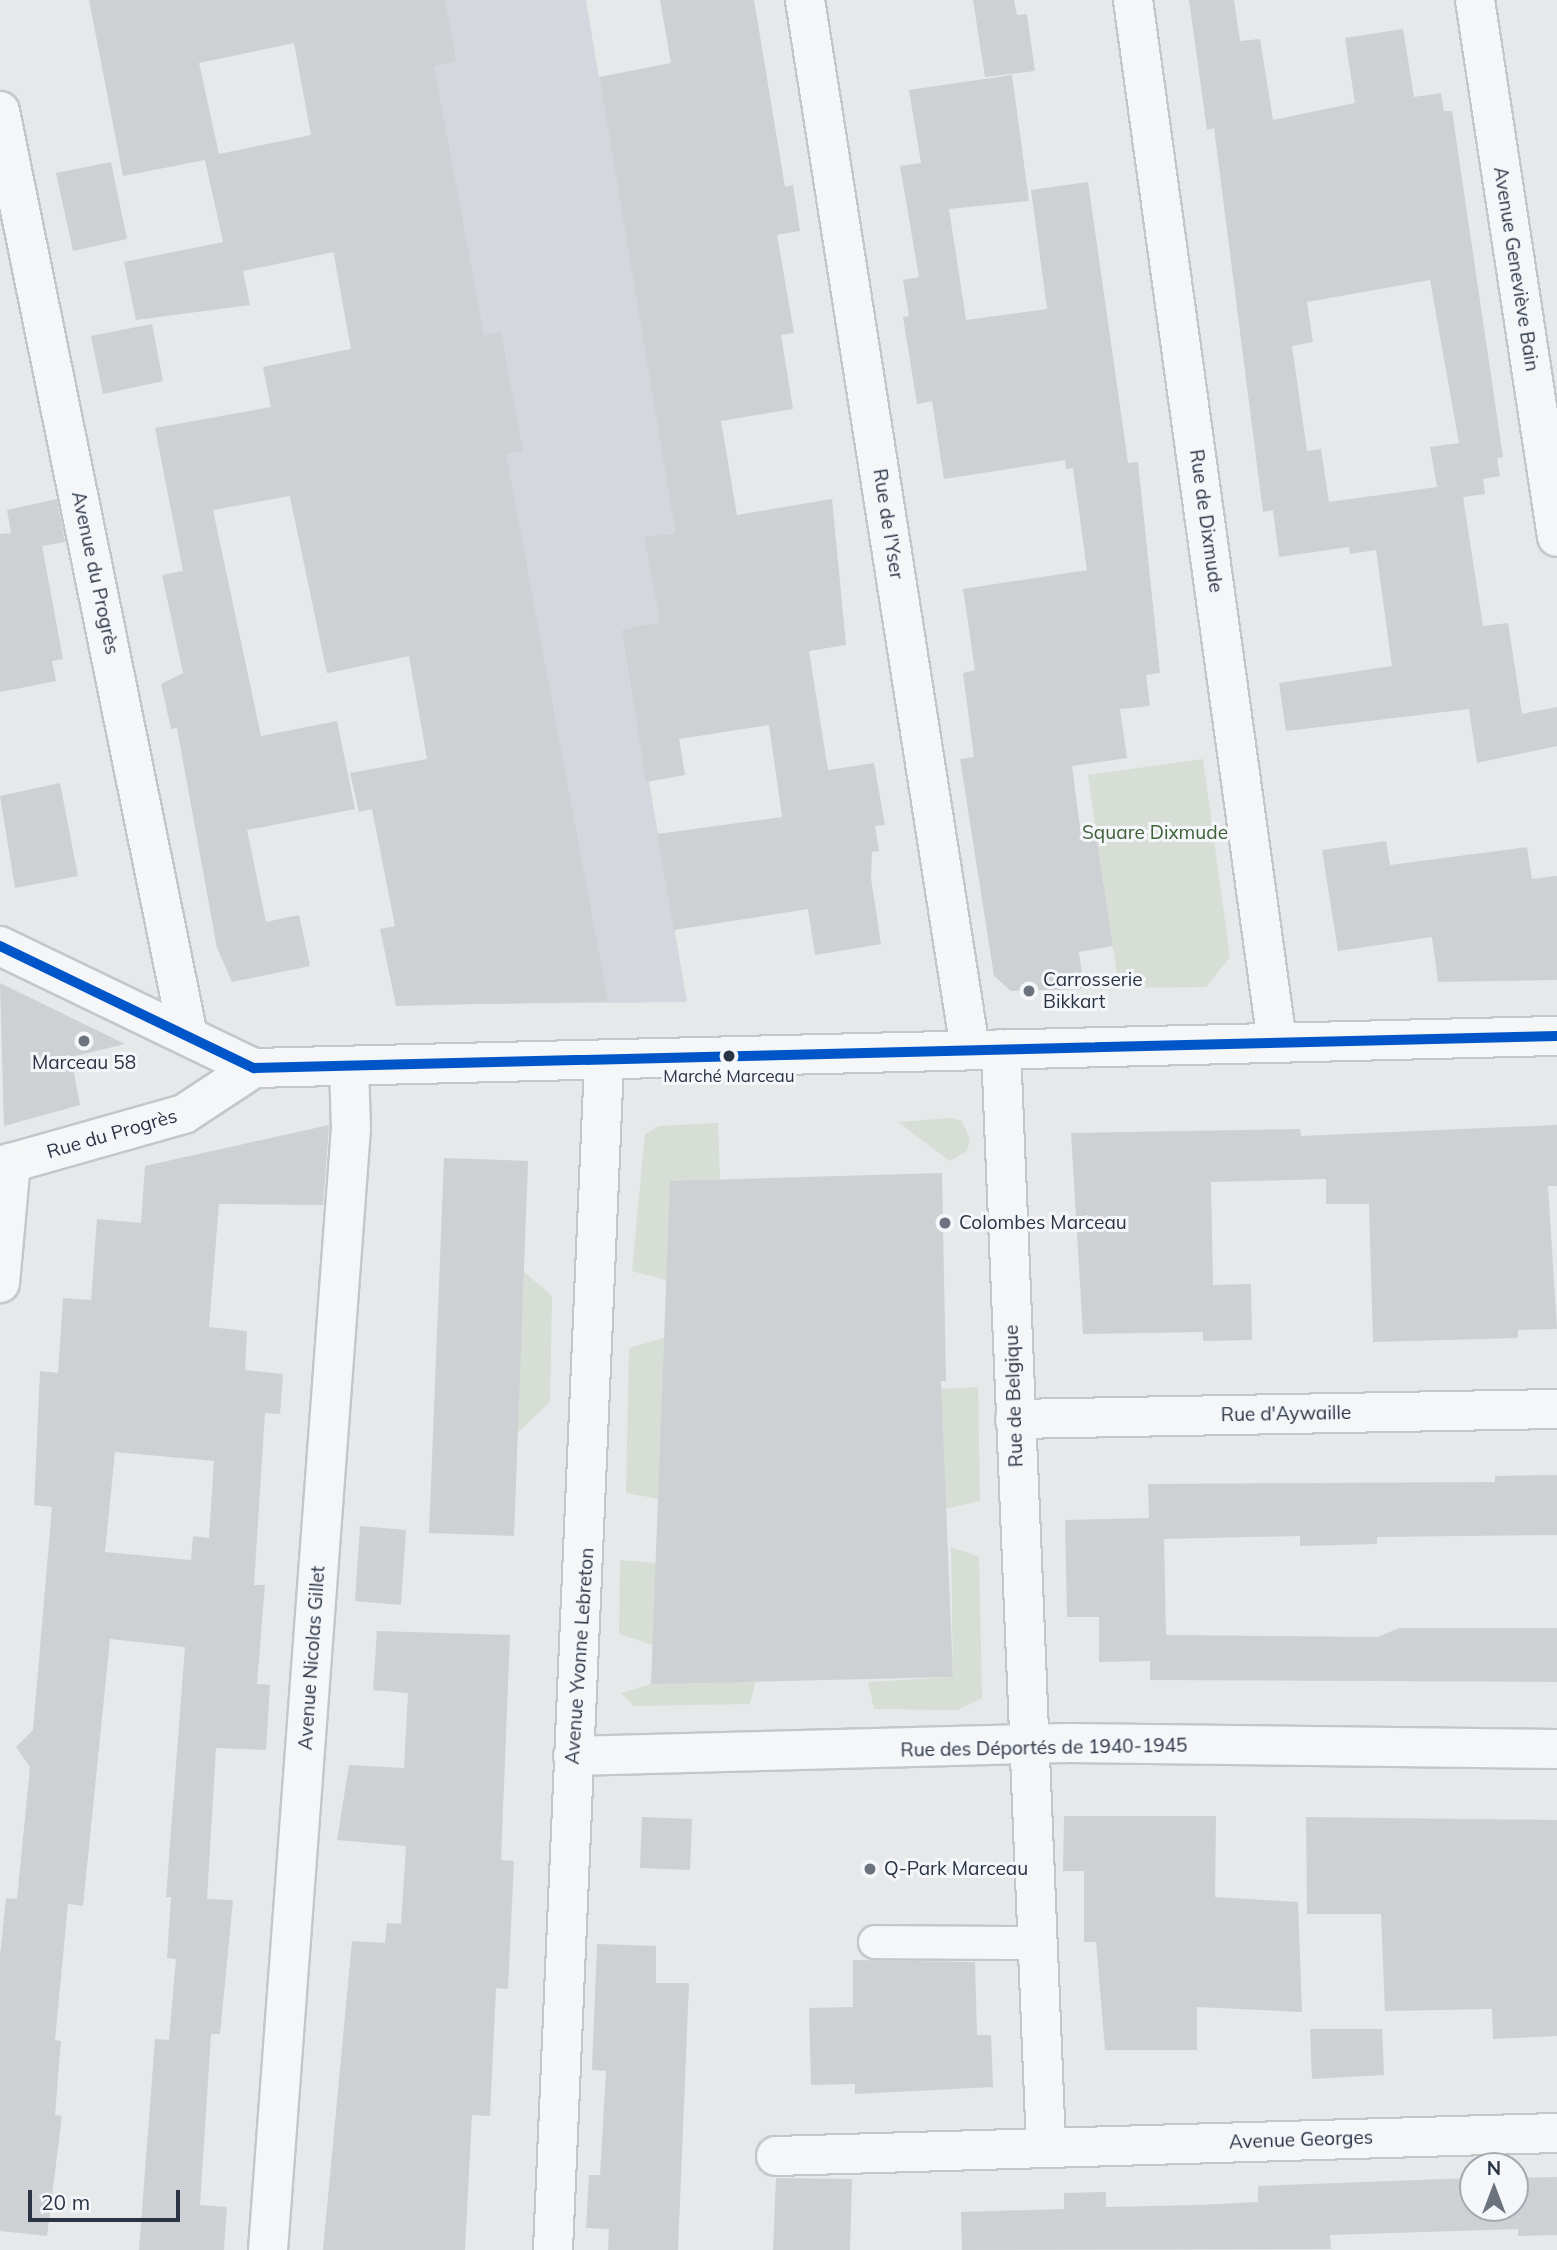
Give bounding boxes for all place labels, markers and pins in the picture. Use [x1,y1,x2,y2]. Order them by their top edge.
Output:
place label: Carrosserie Bikkart [1043,969,1143,1013]
marker: Carrosserie Bikkart [1021,983,1037,999]
marker: Marceau 58 [76,1033,92,1049]
marker: Marché Marceau [722,1049,736,1063]
place label: Marceau 58 [32,1052,136,1074]
place label: Marché Marceau [663,1066,795,1086]
place label: Colombes Marceau [959,1212,1127,1234]
marker: Colombes Marceau [937,1215,953,1231]
place label: Q-Park Marceau [884,1858,1028,1880]
marker: Q-Park Marceau [862,1861,878,1877]

